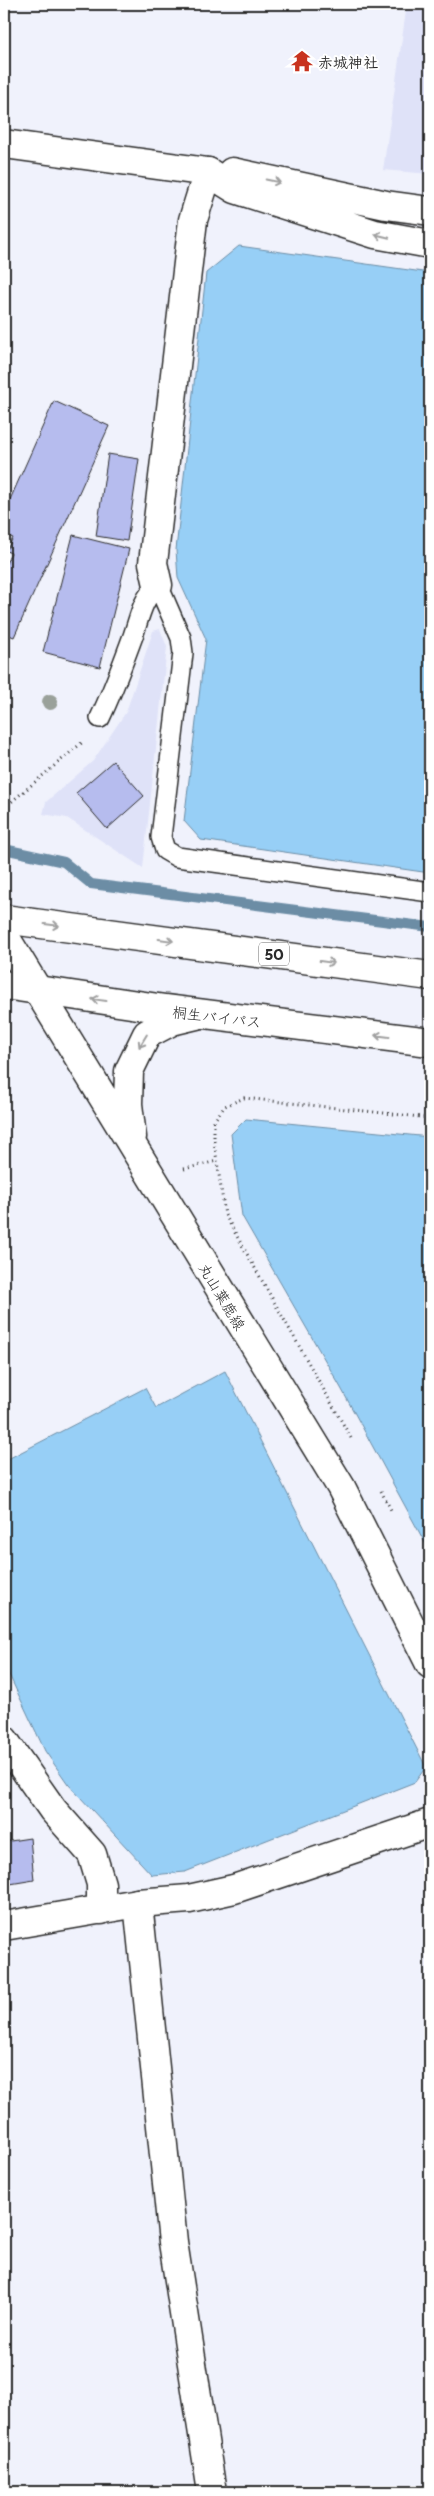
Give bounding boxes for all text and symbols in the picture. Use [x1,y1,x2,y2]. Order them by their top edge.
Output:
temple icon: 赤城神社 [289,48,315,74]
place label: 赤城神社 [318,50,378,73]
one-way arrow [264,177,280,186]
one-way arrow [375,231,391,240]
one-way arrow [44,920,60,930]
one-way arrow [157,935,173,945]
road number: 50 [259,942,289,966]
one-way arrow [318,957,334,967]
one-way arrow [92,994,108,1004]
street label: 桐生バイパス [171,999,263,1033]
one-way arrow [374,1031,390,1041]
one-way arrow [138,1034,148,1048]
street label: 丸山葉鹿線 [194,1258,252,1334]

